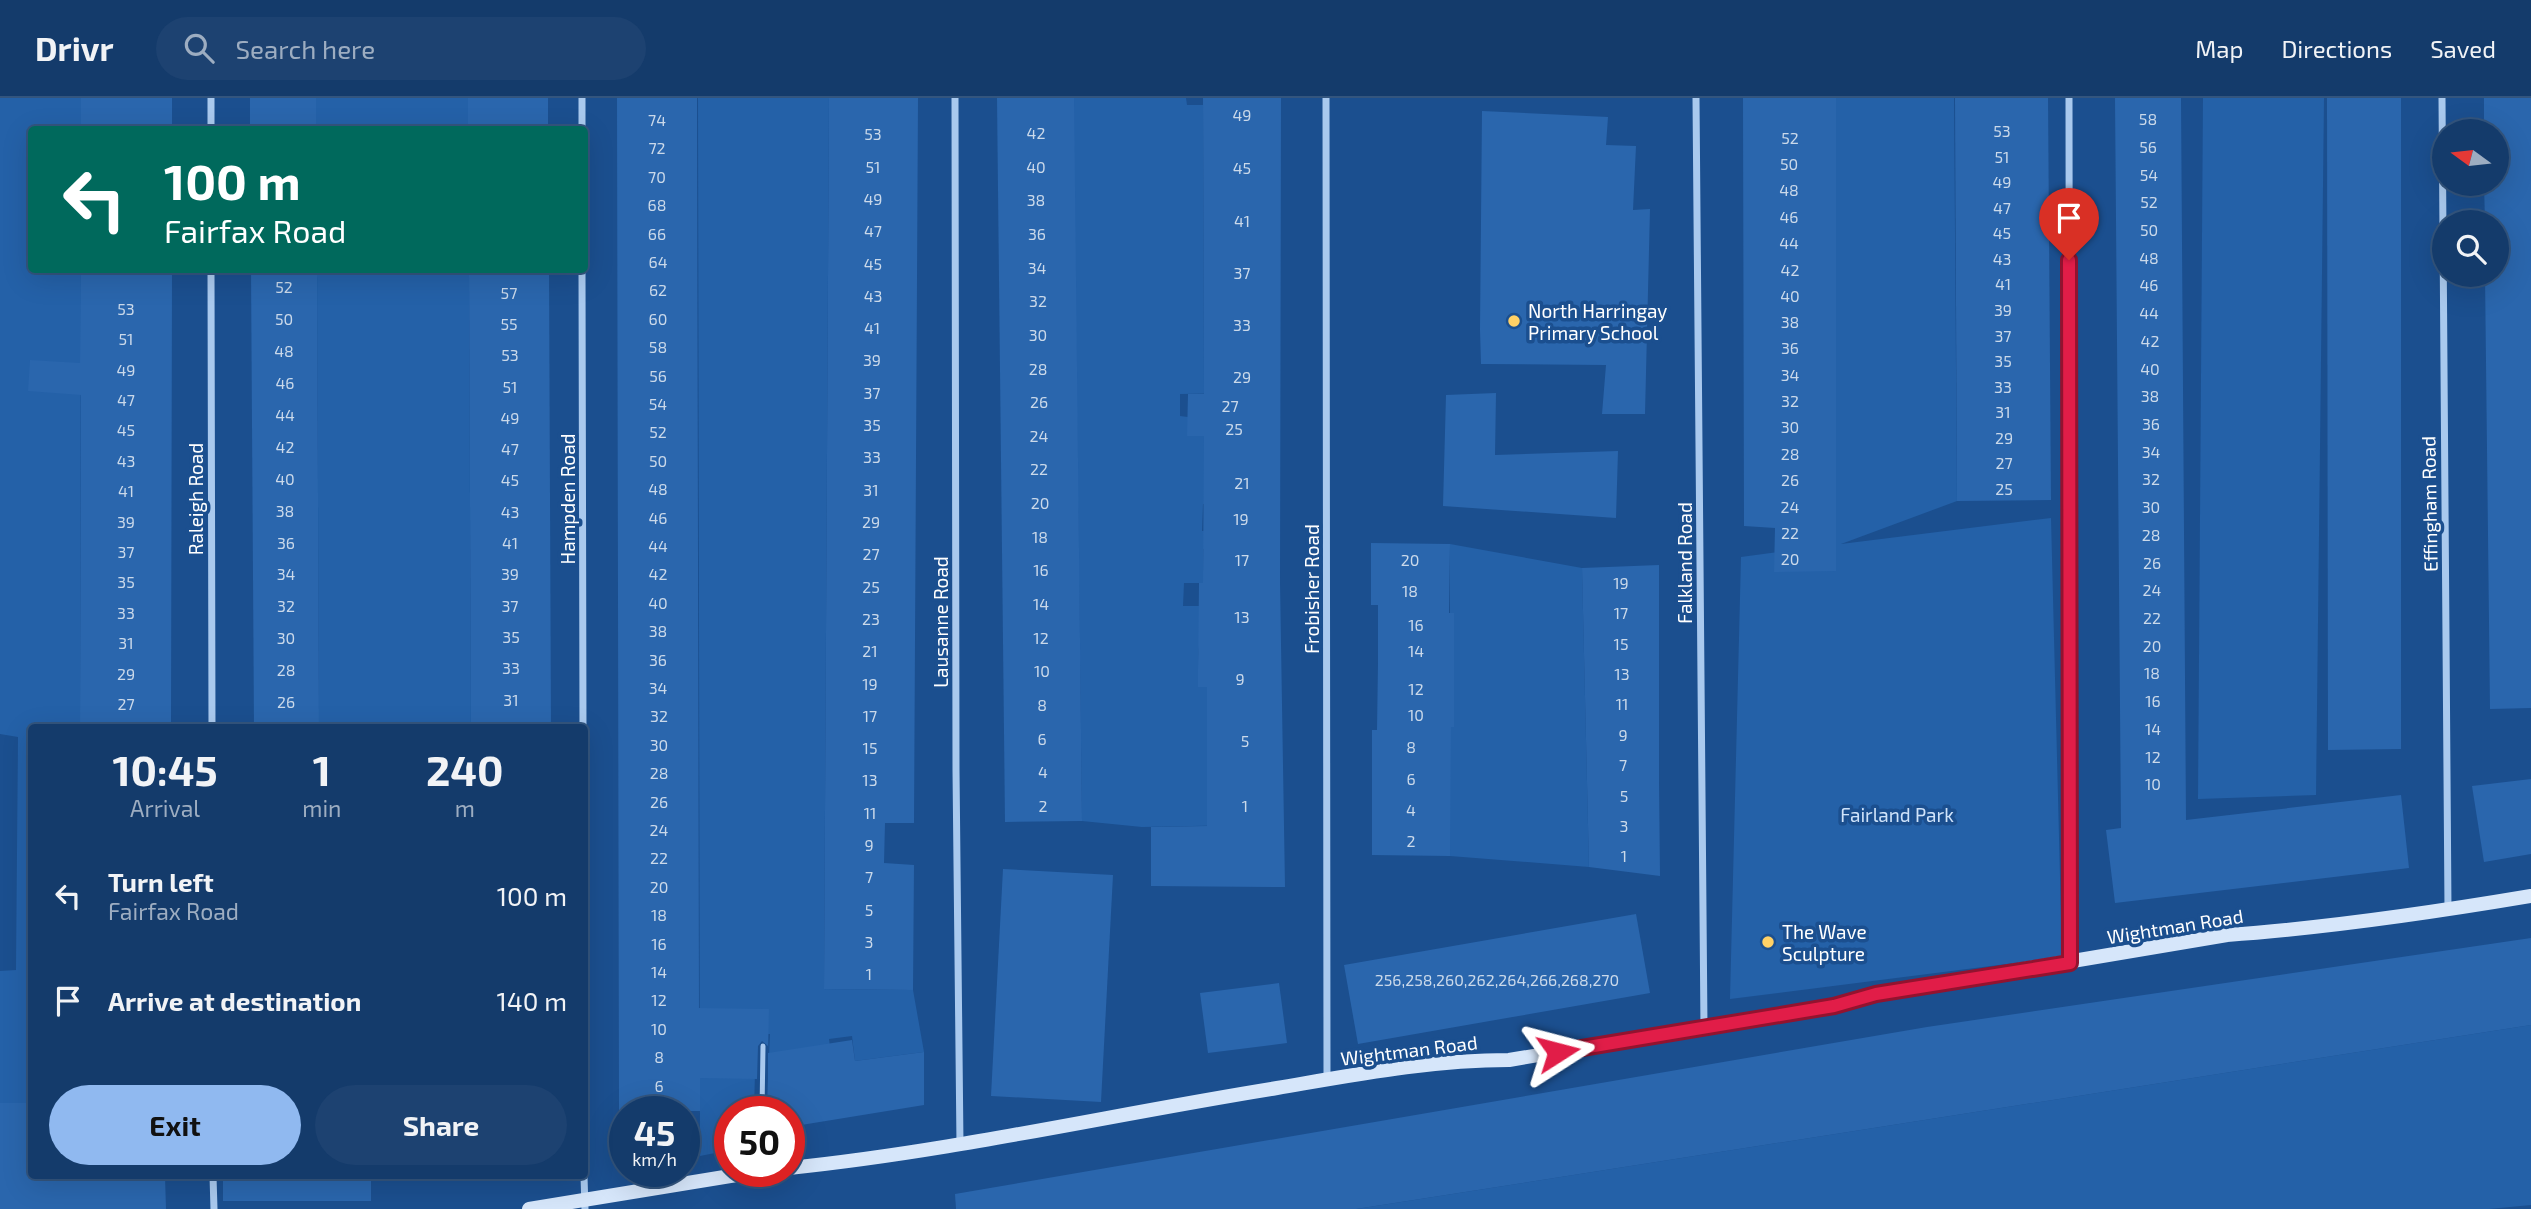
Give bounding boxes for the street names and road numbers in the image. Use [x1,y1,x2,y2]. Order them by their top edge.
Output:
street label: Hampden Road [556,434,579,564]
street label: Effingham Road [2416,436,2442,572]
street label: Raleigh Road [184,443,207,555]
street label: Falkland Road [1673,502,1696,624]
street label: Frobisher Road [1300,524,1323,654]
street label: Lausanne Road [929,556,952,688]
street label: Wightman Road [2105,904,2245,948]
street label: Wightman Road [1339,1030,1479,1070]

